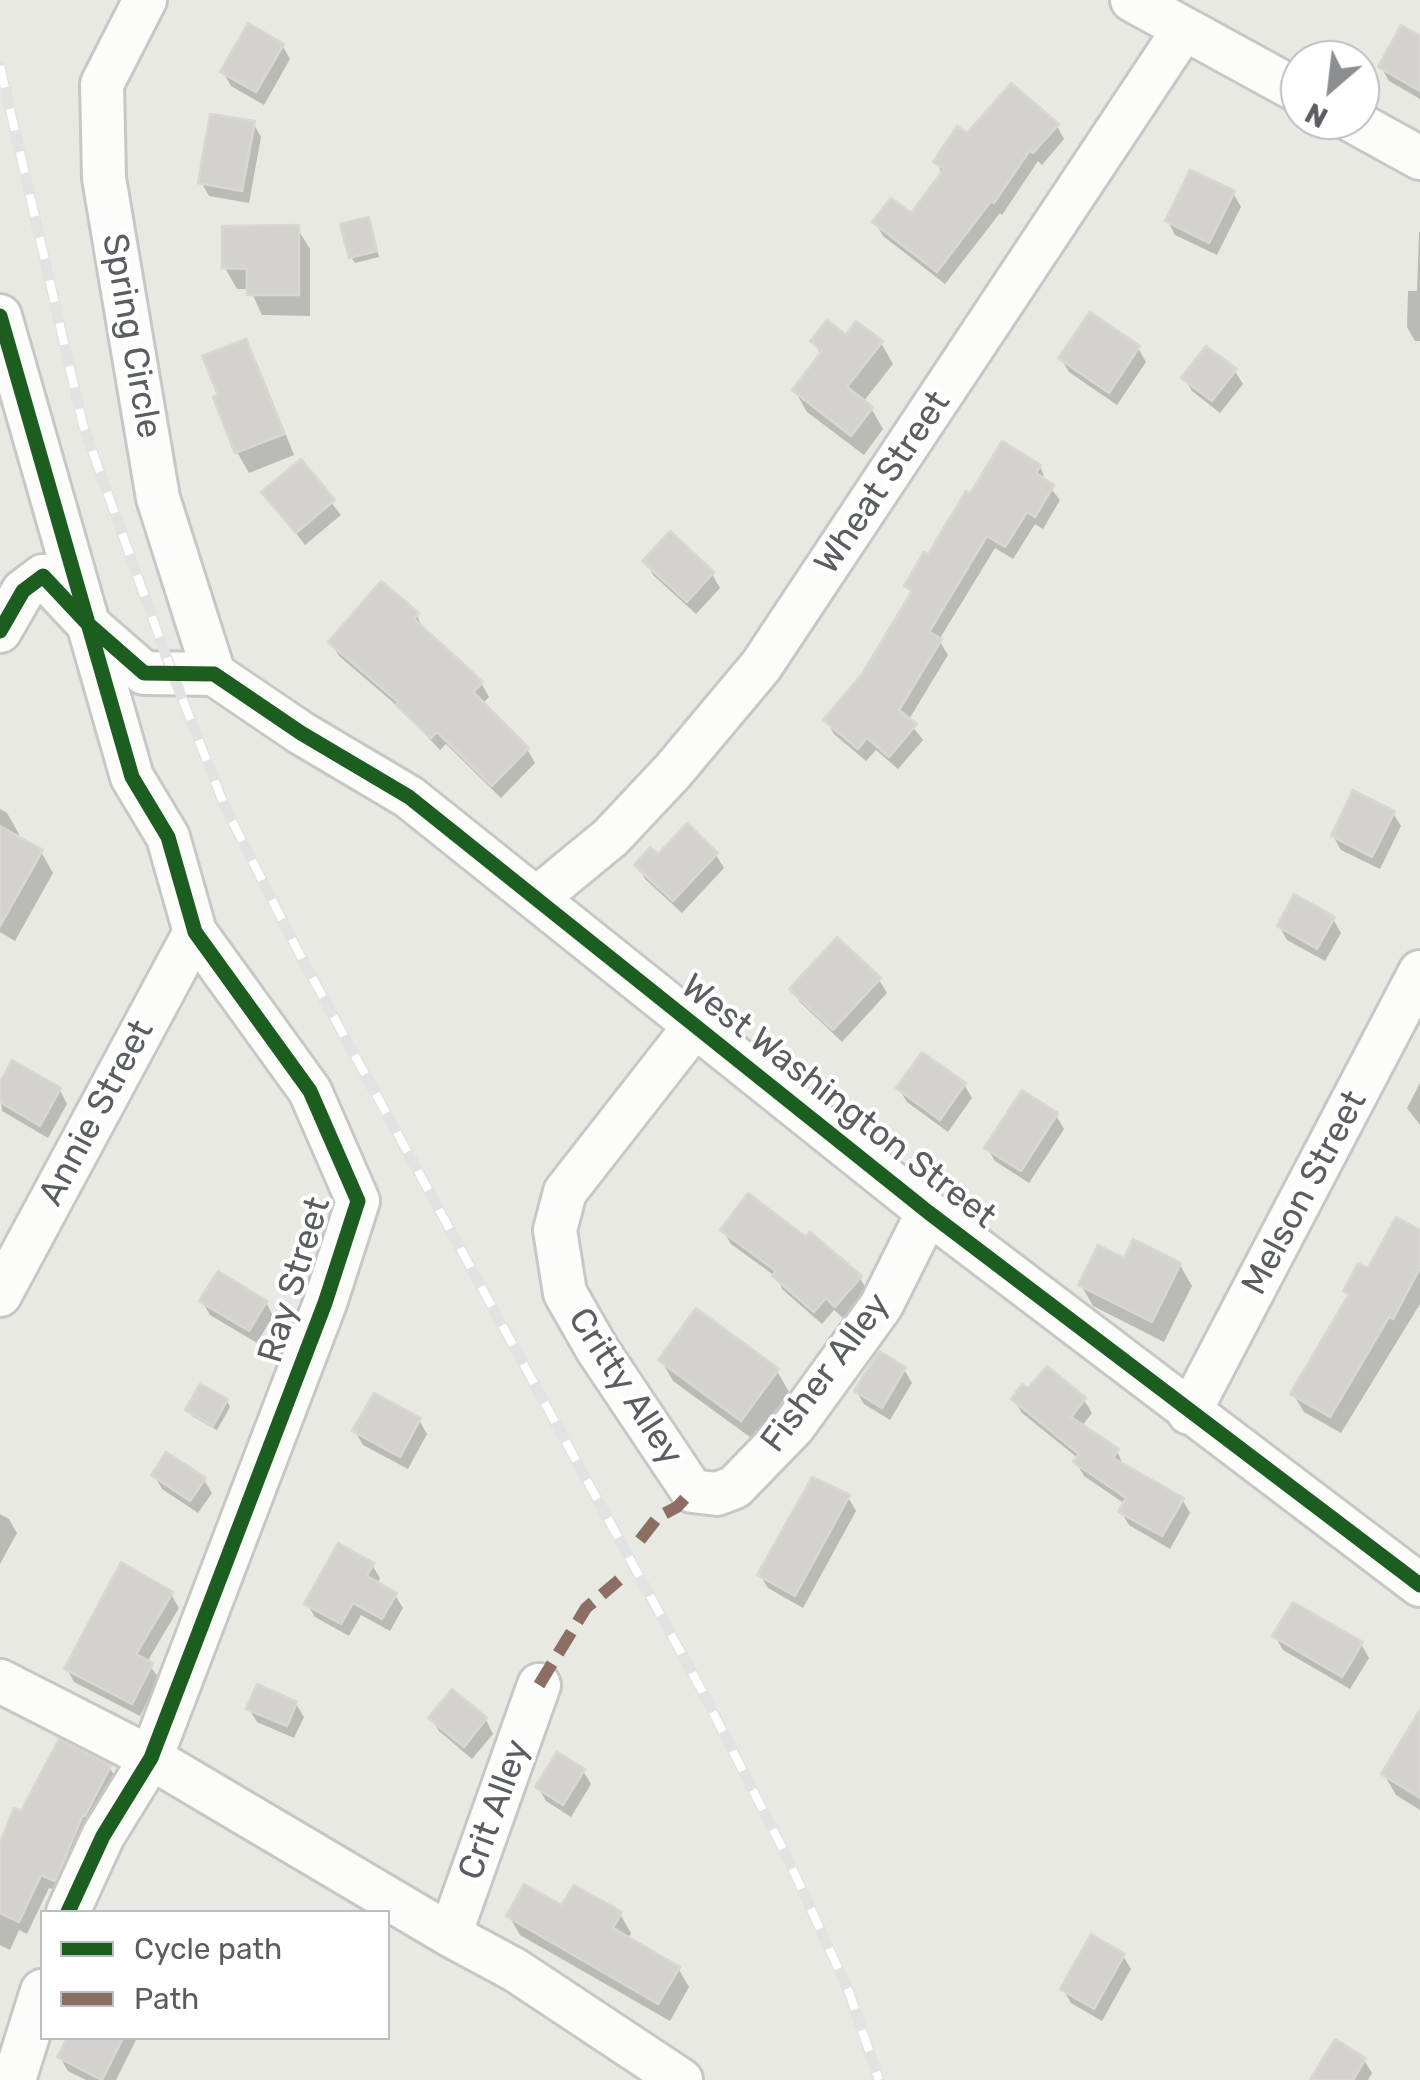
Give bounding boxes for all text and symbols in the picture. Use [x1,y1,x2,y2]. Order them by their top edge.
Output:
north arrow [1280,40,1380,140]
text: N [1300,96,1333,134]
street label: Spring Circle [92,230,170,442]
street label: Wheat Street [806,384,960,582]
street label: West Washington Street [672,966,1004,1238]
street label: Annie Street [31,1013,163,1213]
street label: Melson Street [1234,1084,1376,1302]
street label: Ray Street [250,1192,340,1368]
street label: Fisher Alley [753,1285,899,1461]
street label: Critty Alley [559,1300,691,1474]
street label: Crit Alley [450,1734,540,1886]
legend [40,1910,390,2040]
text: Cycle path [134,1931,282,1967]
text: Path [134,1981,199,2017]

